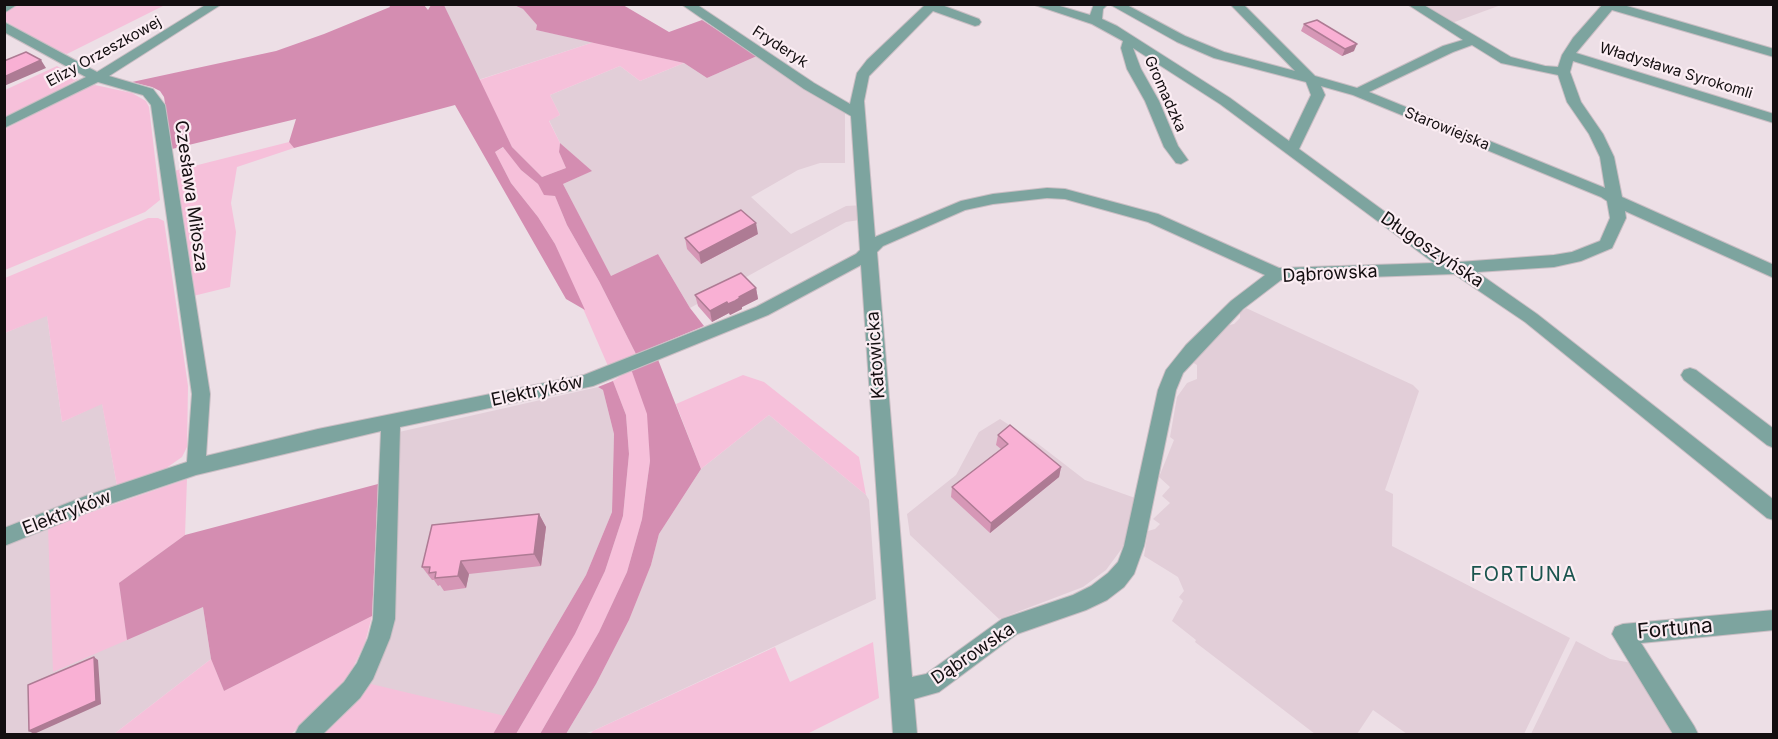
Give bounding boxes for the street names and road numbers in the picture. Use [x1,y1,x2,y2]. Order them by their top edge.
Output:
street label: Elizy Orzeszkowej [44,13,164,91]
street label: Fryderyk [749,22,811,72]
street label: Władysława Syrokomli [1597,39,1755,103]
street label: Gromadzka [1140,53,1190,135]
street label: Starowiejska [1402,104,1492,154]
street label: Czesława Miłosza [170,119,212,273]
street label: Długoszyńska [1376,208,1488,292]
street label: Dąbrowska [1282,261,1378,287]
street label: Katowicka [862,310,890,400]
street label: Elektryków [489,371,585,411]
street label: Elektryków [20,486,114,540]
street label: Fortuna [1636,613,1714,645]
street label: Dąbrowska [927,618,1019,690]

